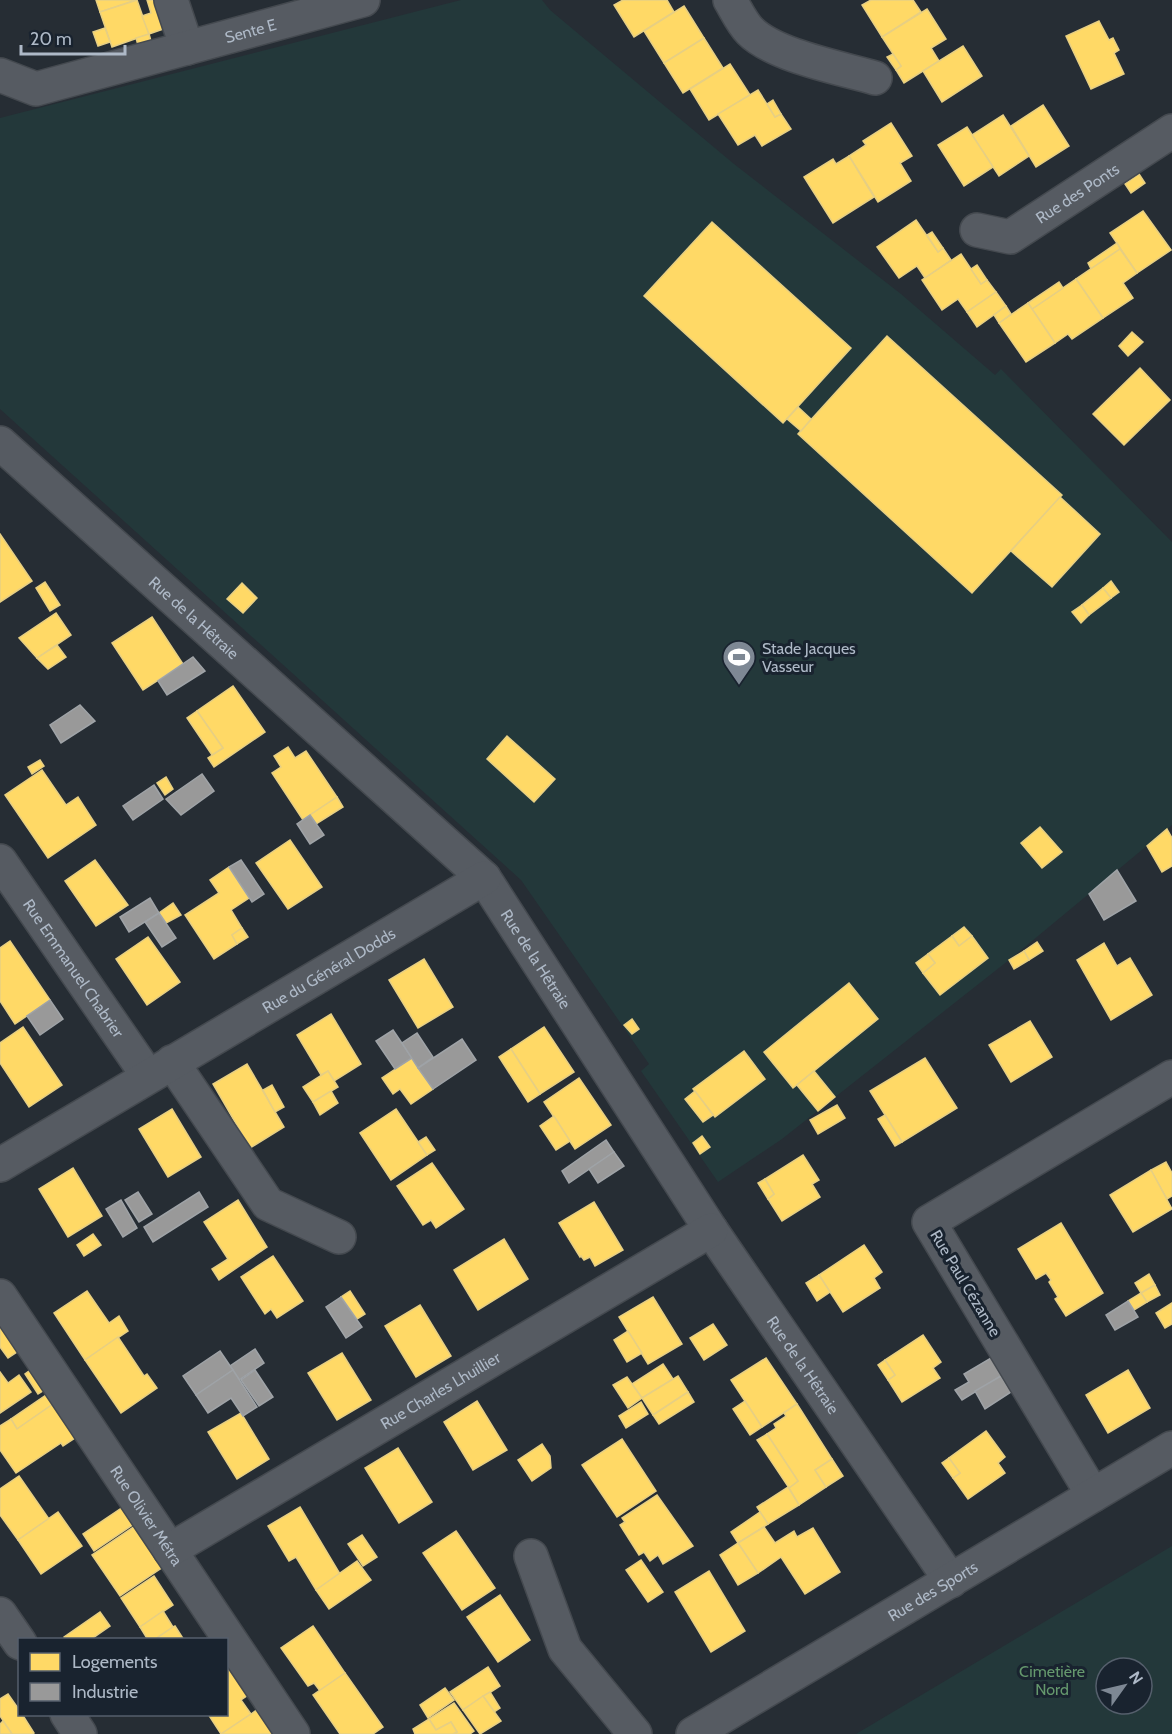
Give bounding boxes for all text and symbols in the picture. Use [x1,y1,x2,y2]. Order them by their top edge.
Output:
street label: Sente E [223,15,279,47]
scale bar [21,18,124,56]
text: 20 m [30,28,72,50]
street label: Rue des Ponts [1032,159,1123,228]
street label: Rue de la Hêtraie [145,573,243,663]
sports icon: Stade Jacques Vasseur [721,639,757,686]
place label: Stade Jacques Vasseur [762,639,856,676]
street label: Rue Emmanuel Chabrier [19,895,128,1042]
street label: Rue de la Hêtraie [497,906,575,1012]
street label: Rue du Général Dodds [259,924,399,1017]
street label: Rue Paul Cézanne [926,1226,1005,1340]
street label: Rue de la Hêtraie [763,1313,843,1418]
street label: Rue Charles Lhuillier [377,1347,505,1433]
street label: Rue Olivier Métra [106,1462,187,1570]
street label: Rue des Sports [885,1557,981,1625]
legend [18,1638,228,1716]
text: Logements [72,1651,157,1673]
north arrow [1094,1656,1154,1716]
park label: Cimetière Nord [1019,1662,1085,1699]
text: N [1125,1668,1147,1688]
text: Industrie [72,1681,138,1703]

